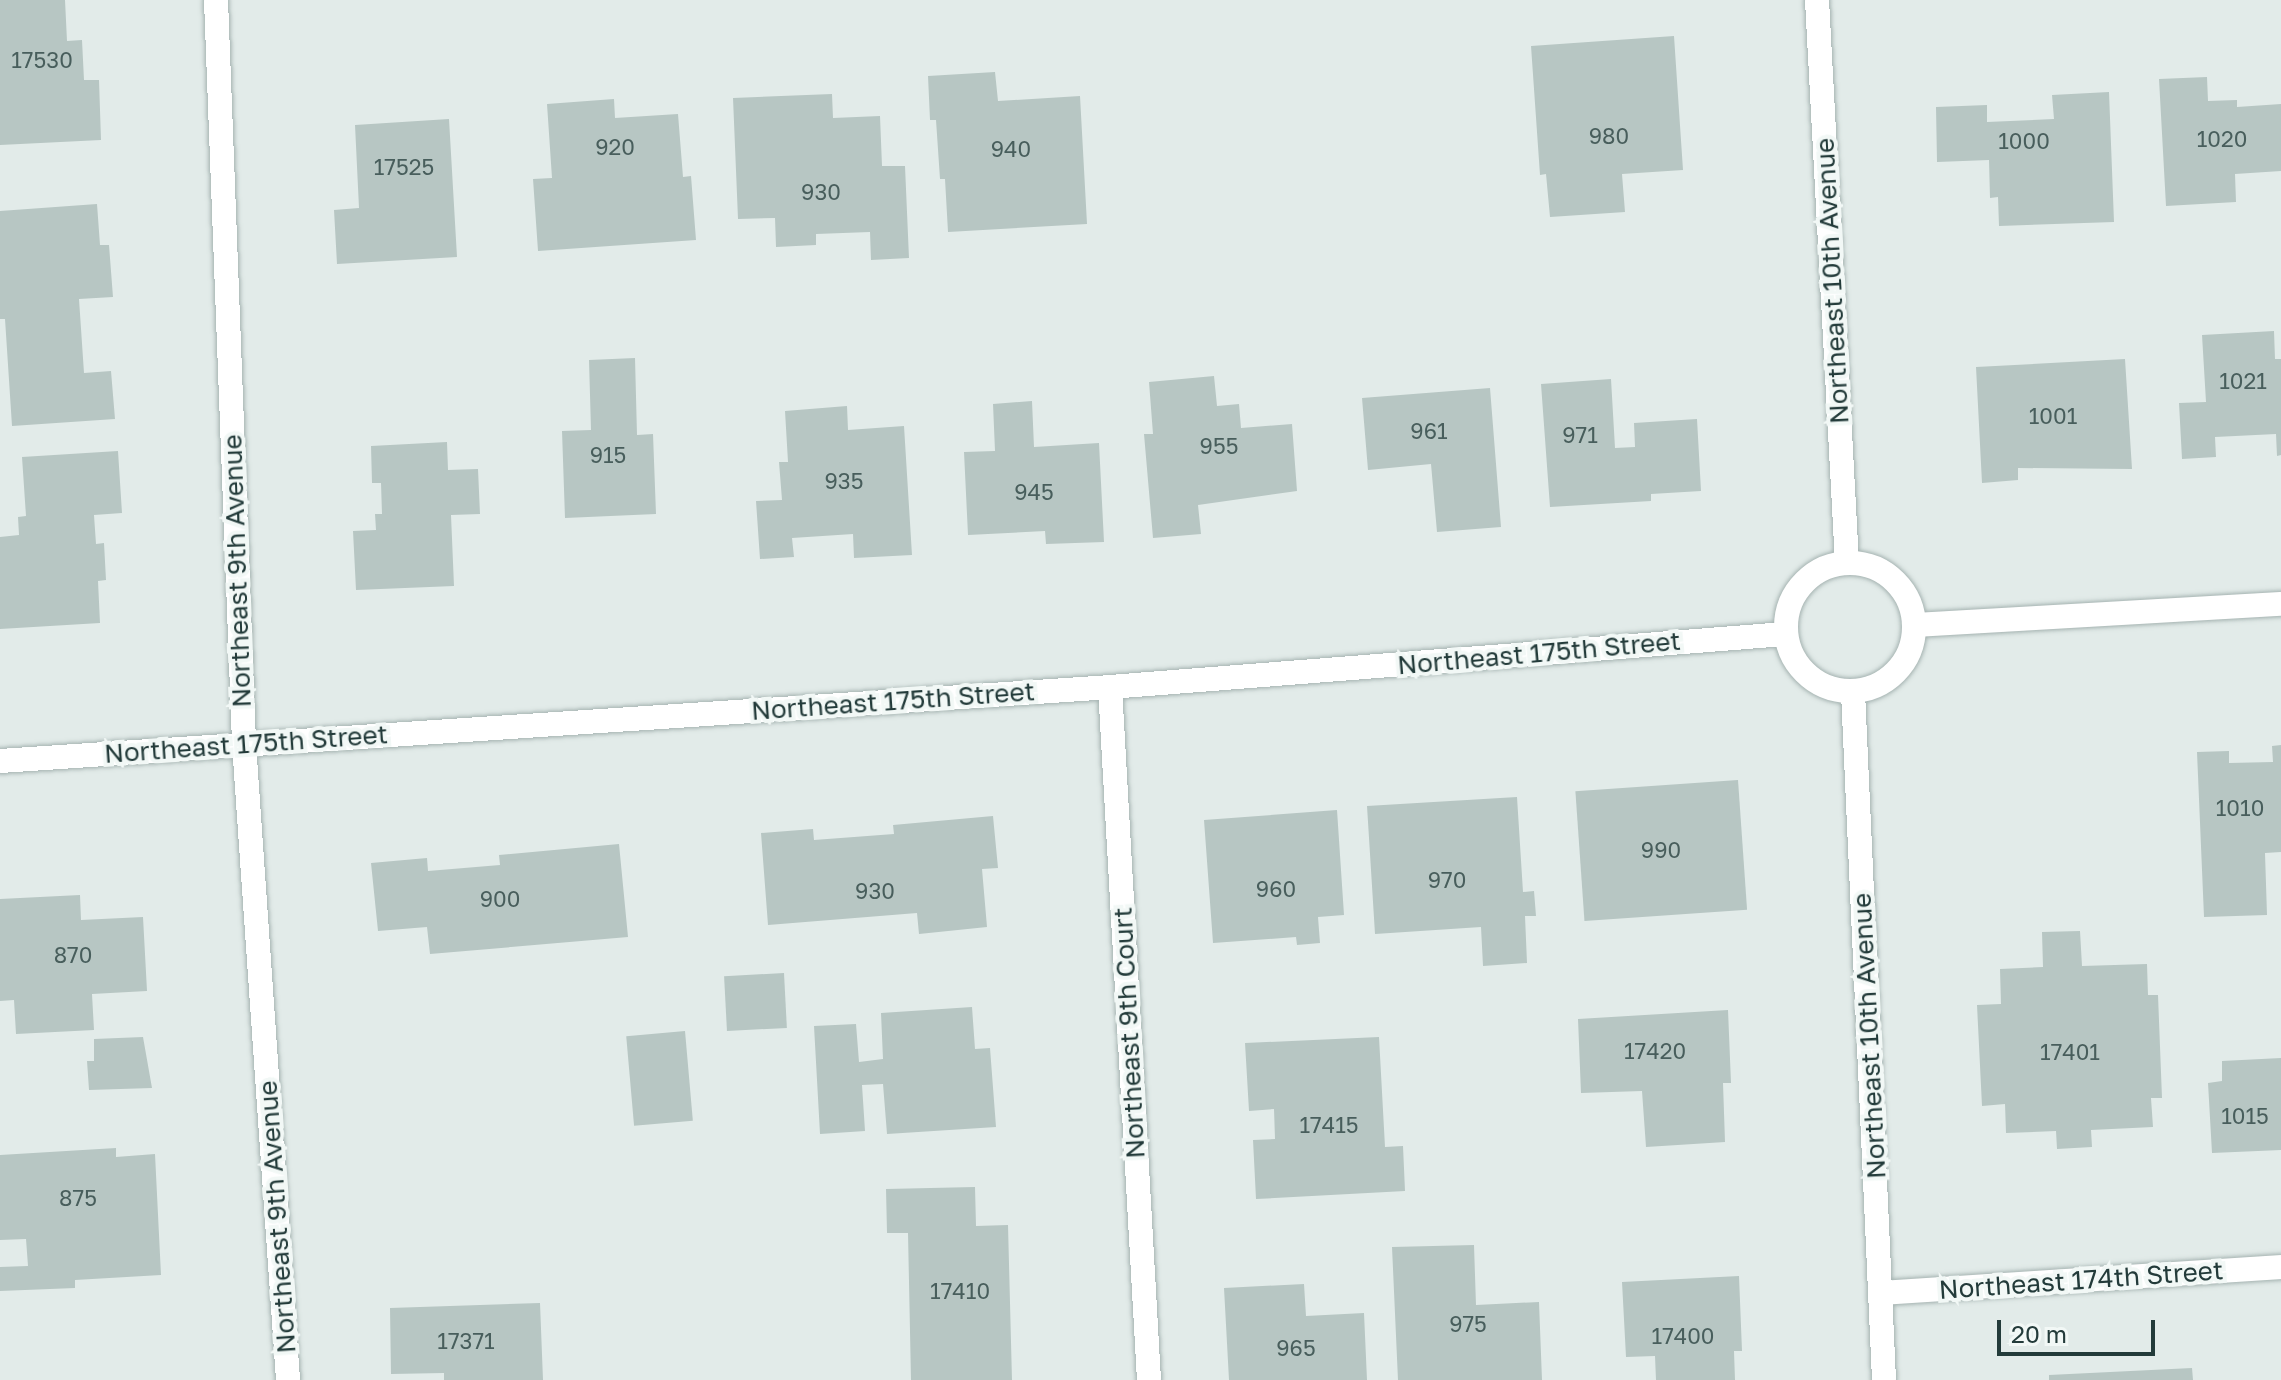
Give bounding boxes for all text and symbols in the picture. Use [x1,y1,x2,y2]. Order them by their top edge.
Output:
house number: 17530 [11,47,73,73]
house number: 980 [1589,123,1629,149]
house number: 1020 [2197,126,2247,152]
house number: 1000 [1998,128,2050,154]
house number: 920 [595,134,635,160]
house number: 940 [991,136,1031,162]
street label: Northeast 10th Avenue [1809,137,1855,425]
house number: 17525 [374,154,434,180]
house number: 930 [801,179,841,205]
house number: 1021 [2219,368,2267,394]
house number: 1001 [2029,403,2077,429]
house number: 961 [1410,418,1448,444]
house number: 971 [1562,422,1598,448]
house number: 955 [1200,433,1238,459]
street label: Northeast 9th Avenue [217,434,257,708]
house number: 915 [590,442,626,468]
house number: 935 [825,468,863,494]
house number: 945 [1014,479,1054,505]
street label: Northeast 175th Street [1396,625,1682,681]
street label: Northeast 175th Street [750,676,1036,726]
street label: Northeast 175th Street [103,719,389,769]
house number: 1010 [2216,795,2264,821]
house number: 990 [1641,837,1681,863]
house number: 970 [1428,867,1466,893]
house number: 960 [1256,876,1296,902]
house number: 930 [855,878,895,904]
house number: 900 [480,886,520,912]
street label: Northeast 10th Avenue [1846,892,1892,1180]
street label: Northeast 9th Court [1107,907,1151,1159]
house number: 870 [54,942,92,968]
house number: 17420 [1624,1038,1686,1064]
house number: 17401 [2040,1039,2100,1065]
street label: Northeast 9th Avenue [252,1080,302,1354]
house number: 1015 [2221,1103,2269,1129]
house number: 17415 [1299,1112,1359,1138]
house number: 875 [59,1185,97,1211]
street label: Northeast 174th Street [1938,1254,2224,1306]
house number: 17410 [930,1278,990,1304]
scale bar [2001,1304,2159,1354]
house number: 975 [1449,1311,1487,1337]
text: 20 m [2011,1319,2067,1348]
house number: 17400 [1651,1323,1715,1349]
house number: 17371 [437,1328,495,1354]
house number: 965 [1276,1335,1316,1361]

